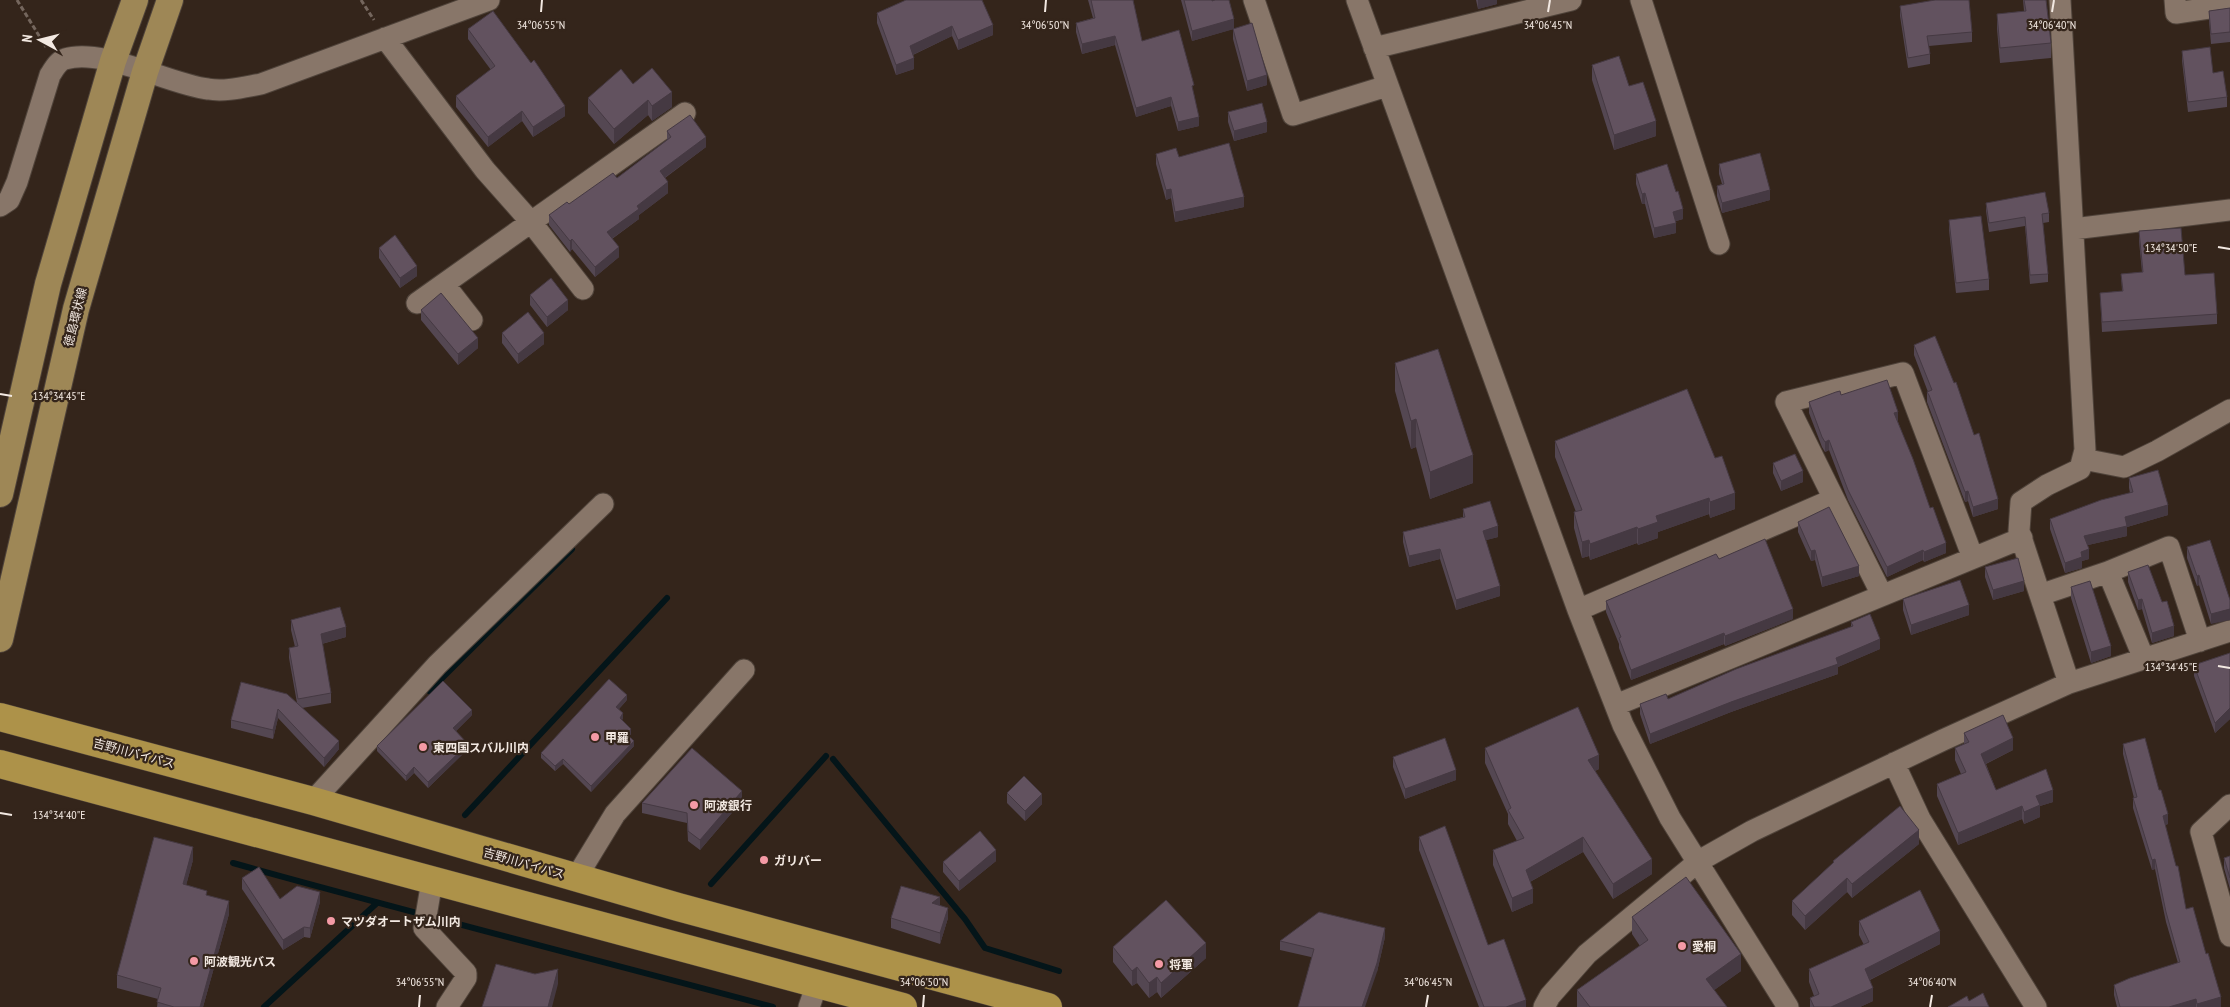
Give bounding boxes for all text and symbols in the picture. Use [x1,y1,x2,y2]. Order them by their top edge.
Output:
north arrow [15,15,65,65]
text: 34°06'55"N [517,17,565,32]
text: 34°06'50"N [1021,17,1069,32]
text: 34°06'45"N [1524,17,1572,32]
text: 34°06'40"N [2028,17,2076,32]
text: N [18,34,36,43]
text: 134°34'50"E [2145,240,2197,255]
street label: 徳島環状線 [60,286,90,348]
text: 134°34'45"E [33,388,85,403]
text: 134°34'45"E [2145,659,2197,674]
place label: 甲羅 [605,730,629,745]
marker: 甲羅 [589,731,601,743]
street label: 吉野川バイパス [92,735,176,771]
place label: 東四国スバル川内 [433,740,529,755]
marker: 東四国スバル川内 [417,741,429,753]
place label: 阿波銀行 [704,798,752,813]
marker: 阿波銀行 [688,799,700,811]
text: 134°34'40"E [33,807,85,822]
street label: 吉野川バイパス [482,844,566,882]
place label: ガリバー [774,853,822,868]
marker: ガリバー [758,854,770,866]
place label: マツダオートザム川内 [341,914,461,929]
marker: マツダオートザム川内 [325,915,337,927]
place label: 愛桐 [1692,939,1716,954]
marker: 愛桐 [1676,940,1688,952]
place label: 阿波観光バス [204,954,276,969]
marker: 阿波観光バス [188,955,200,967]
place label: 将軍 [1169,957,1193,972]
marker: 将軍 [1153,958,1165,970]
text: 34°06'55"N [396,974,444,989]
text: 34°06'50"N [900,974,948,989]
text: 34°06'45"N [1404,974,1452,989]
text: 34°06'40"N [1908,974,1956,989]

